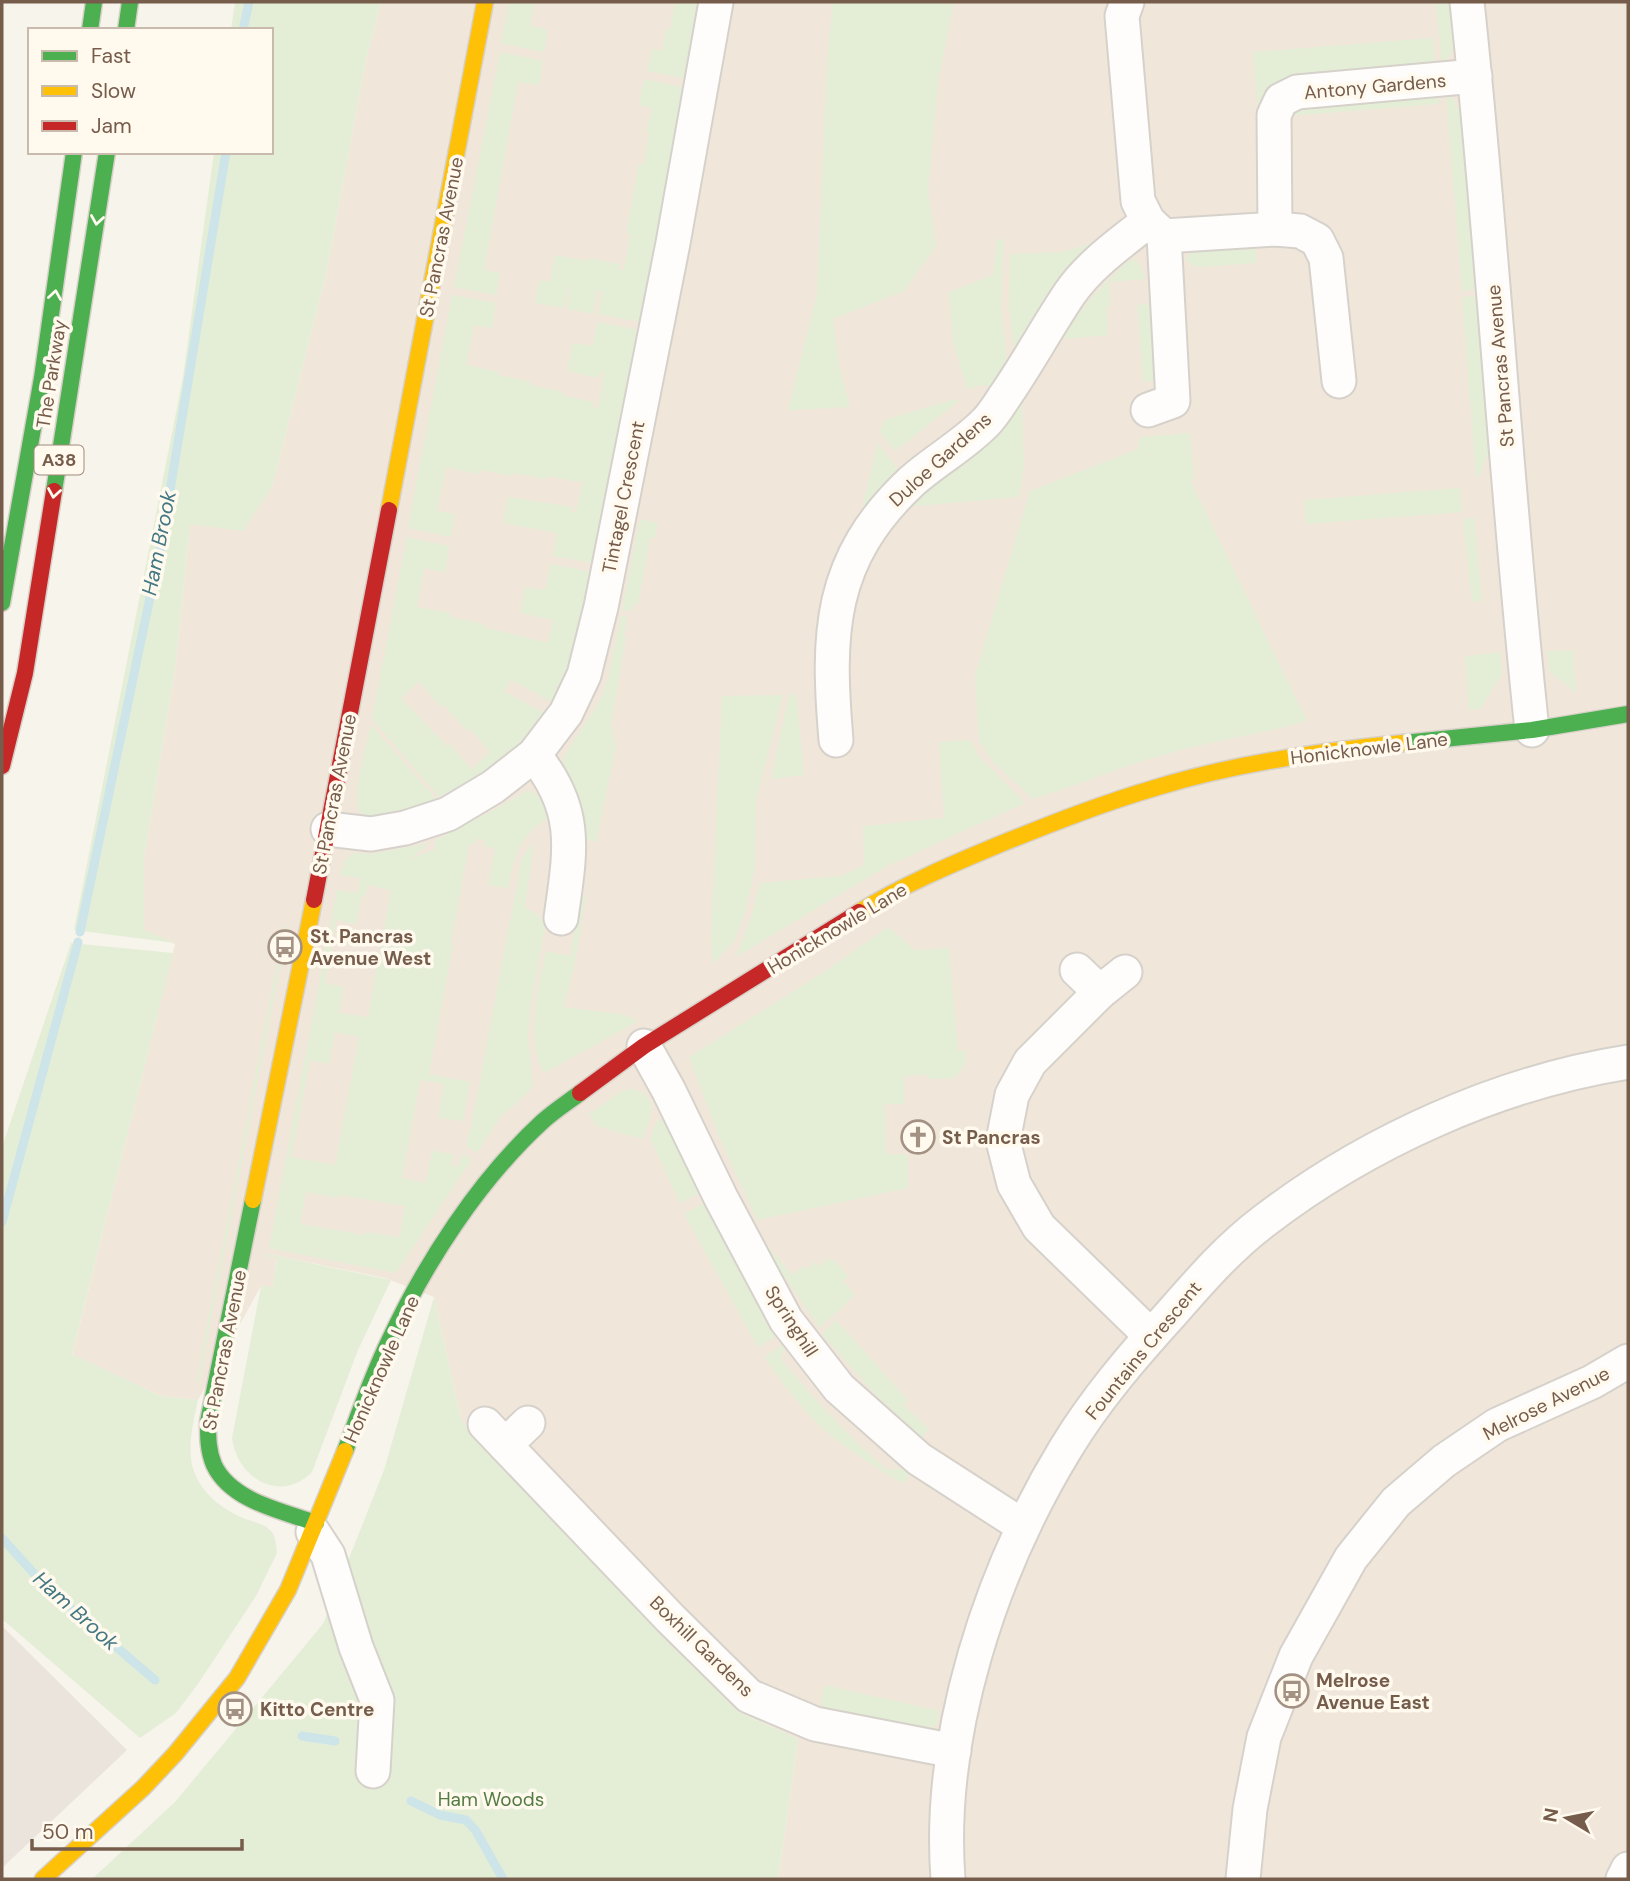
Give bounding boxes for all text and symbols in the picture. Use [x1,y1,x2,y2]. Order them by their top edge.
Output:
legend [28,28,273,154]
text: Fast [91,42,131,70]
street label: Antony Gardens [1303,68,1447,105]
text: Slow [91,77,136,105]
text: Jam [91,112,132,140]
street label: St Pancras Avenue [414,155,469,319]
one-way arrow [90,214,105,226]
street label: St Pancras Avenue [1481,284,1520,448]
one-way arrow [47,289,62,301]
street label: The Parkway [31,318,72,430]
street label: Duloe Gardens [884,407,997,512]
street label: Tintagel Crescent [596,419,651,575]
road number: A38 [34,446,84,474]
one-way arrow [47,487,62,499]
water label: Ham Brook [135,488,183,598]
street label: St Pancras Avenue [307,712,362,876]
street label: Honicknowle Lane [1289,726,1449,771]
street label: Honicknowle Lane [763,877,912,980]
place label: St. Pancras Avenue West [310,924,431,971]
bus stop icon: St. Pancras Avenue West [266,928,304,966]
church icon: St Pancras [899,1118,937,1156]
place label: St Pancras [942,1125,1041,1150]
street label: St Pancras Avenue [197,1268,252,1432]
street label: Fountains Crescent [1080,1276,1207,1425]
street label: Springhill [759,1281,824,1362]
street label: Honicknowle Lane [338,1292,425,1447]
street label: Melrose Avenue [1479,1361,1614,1446]
water label: Ham Brook [27,1565,125,1657]
street label: Boxhill Gardens [644,1590,759,1702]
place label: Melrose Avenue East [1316,1668,1430,1715]
bus stop icon: Melrose Avenue East [1273,1672,1311,1710]
bus stop icon: Kitto Centre [216,1690,254,1728]
place label: Kitto Centre [260,1697,374,1722]
north arrow [1532,1783,1602,1853]
park label: Ham Woods [438,1787,544,1812]
text: N [1537,1806,1564,1824]
scale bar [32,1808,242,1852]
text: 50 m [42,1818,93,1846]

